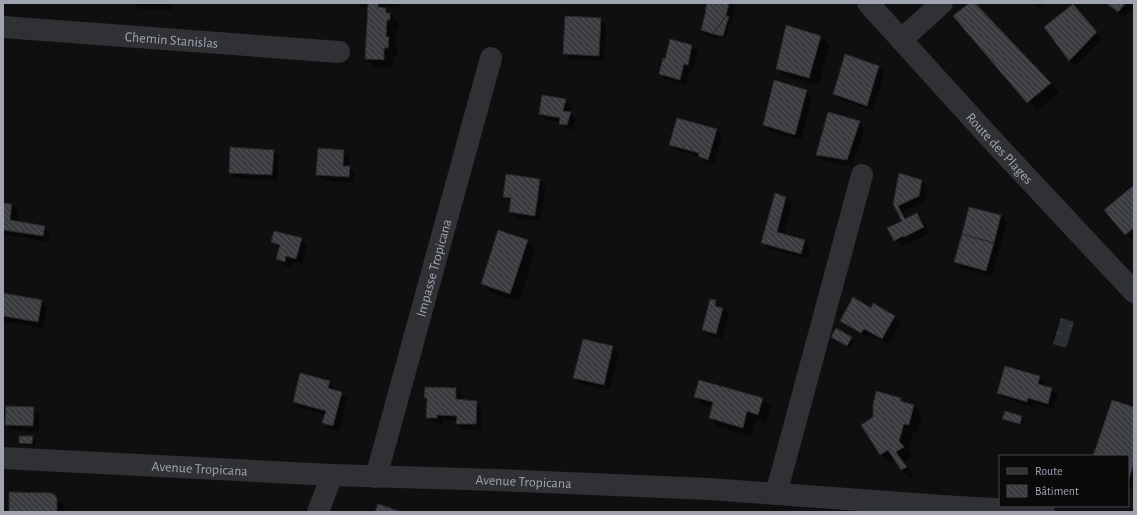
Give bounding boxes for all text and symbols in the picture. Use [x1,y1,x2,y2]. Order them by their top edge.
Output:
street label: Chemin Stanislas [124,30,219,51]
street label: Route des Plages [963,110,1035,187]
street label: Impasse Tropicana [414,217,455,318]
legend [999,455,1129,507]
street label: Avenue Tropicana [151,460,249,479]
text: Route [1035,465,1062,477]
street label: Avenue Tropicana [475,473,572,491]
text: Bâtiment [1035,485,1079,497]

